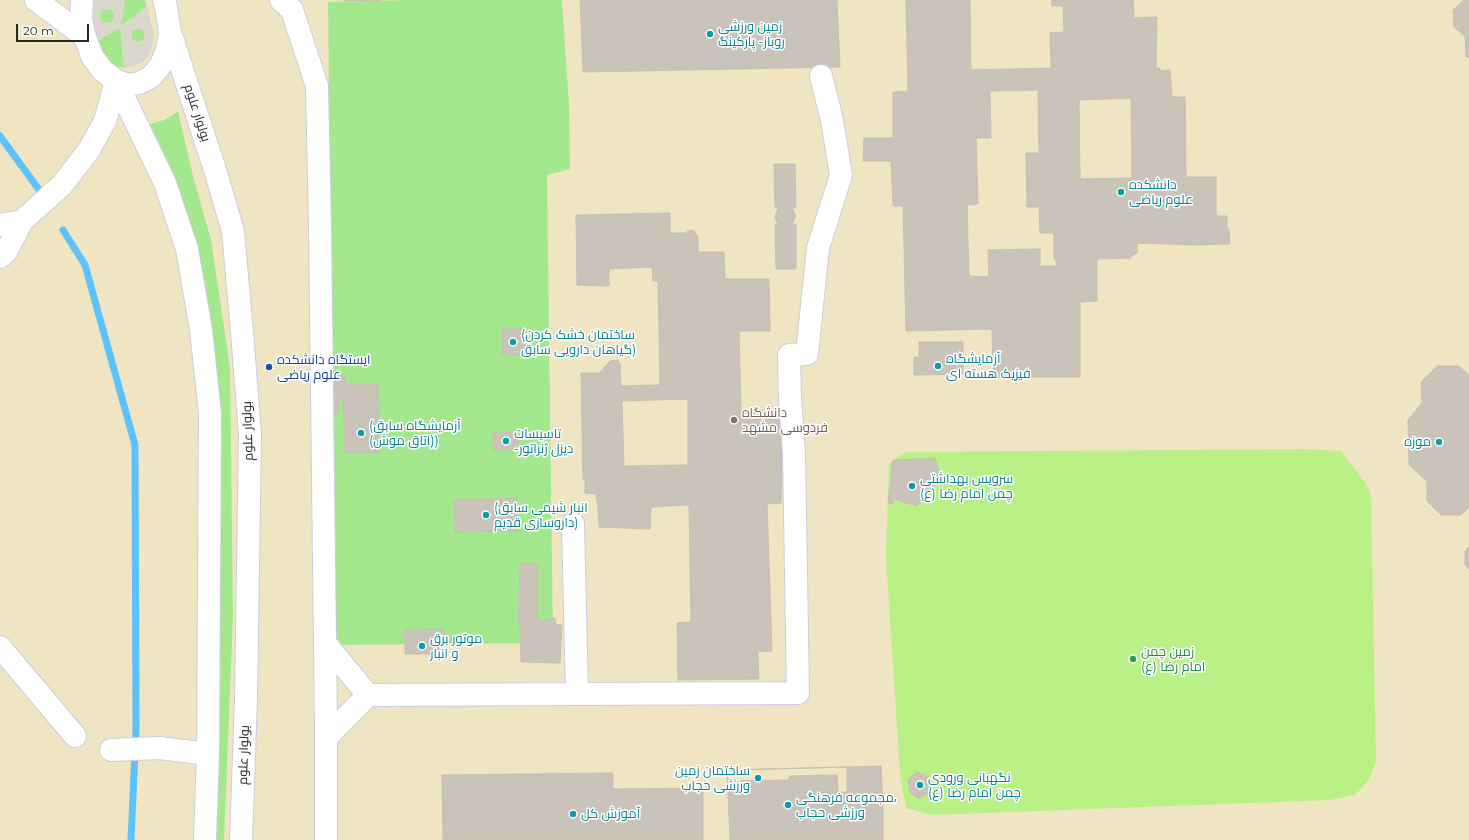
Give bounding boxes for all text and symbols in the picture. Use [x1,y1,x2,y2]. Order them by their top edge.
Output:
scale bar [18,16,91,42]
place label: زمین ورزشی روباز- پارکینگ [718,19,785,50]
text: 20 m [23,23,54,38]
marker: زمین ورزشی روباز- پارکینگ [705,29,715,39]
street label: بولوار علوم [180,82,214,144]
place label: دانشکده علوم ریاضی [1129,177,1193,208]
marker: دانشکده علوم ریاضی [1116,187,1126,197]
place label: (ساختمان خشک کردن گیاهان دارویی سابق) [521,327,636,358]
marker: (ساختمان خشک کردن گیاهان دارویی سابق) [508,337,518,347]
place label: آزمایشگاه فیزیک هسته ای [946,351,1031,382]
place label: ایستگاه دانشکده علوم ریاضی [277,352,371,383]
marker: آزمایشگاه فیزیک هسته ای [933,361,943,371]
marker: ایستگاه دانشکده علوم ریاضی [264,362,274,372]
street label: بولوار علوم [239,401,257,461]
place label: دانشگاه فردوسی مشهد [742,405,828,436]
marker: دانشگاه فردوسی مشهد [729,415,739,425]
place label: (آزمایشگاه سابق (اتاق موش)) [369,418,461,449]
place label: تاسیسات -دیزل ژنراتور [514,426,573,457]
marker: (آزمایشگاه سابق (اتاق موش)) [356,428,366,438]
place label: موزه [1404,434,1431,450]
marker: تاسیسات -دیزل ژنراتور [501,436,511,446]
marker: موزه [1434,437,1444,447]
place label: سرویس بهداشتی چمن امام رضا (ع) [920,471,1013,502]
marker: سرویس بهداشتی چمن امام رضا (ع) [907,481,917,491]
place label: (انبار شیمی سابق داروسازی قدیم) [494,500,588,531]
marker: (انبار شیمی سابق داروسازی قدیم) [481,510,491,520]
place label: موتور برق و انبار [430,631,482,662]
marker: موتور برق و انبار [417,641,427,651]
place label: زمین چمن امام رضا (ع) [1141,644,1205,675]
marker: زمین چمن امام رضا (ع) [1128,654,1138,664]
street label: بولوار علوم [235,725,253,785]
place label: ساختمان زمین ورزشی حجاب [675,763,750,794]
place label: نگهبانی ورودی چمن امام رضا (ع) [928,770,1021,801]
marker: ساختمان زمین ورزشی حجاب [753,773,763,783]
marker: نگهبانی ورودی چمن امام رضا (ع) [915,780,925,790]
place label: مجموعه فرهنگی، ورزشی حجاب [796,790,897,821]
marker: مجموعه فرهنگی، ورزشی حجاب [783,800,793,810]
place label: آموزش کل [581,806,640,822]
marker: آموزش کل [568,809,578,819]

